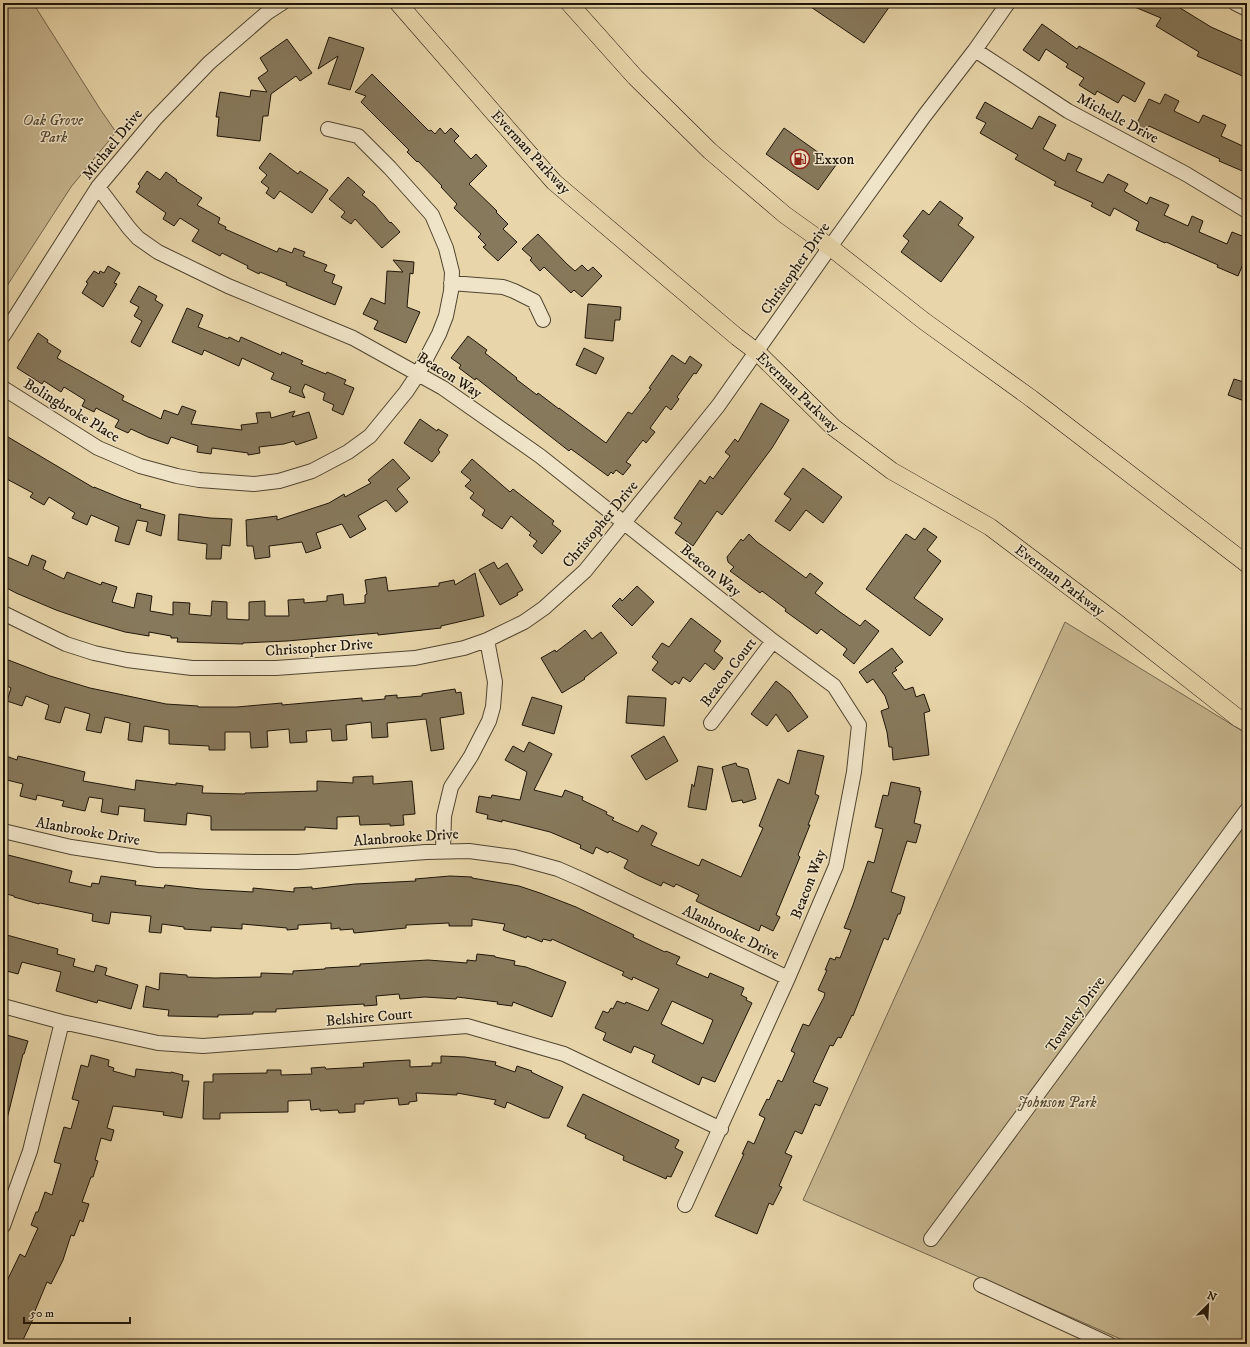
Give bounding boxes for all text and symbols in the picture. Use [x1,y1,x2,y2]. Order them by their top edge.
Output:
street label: Michelle Drive [1074,89,1162,148]
street label: Michael Drive [78,105,147,184]
street label: Everman Parkway [487,106,575,199]
park label: Oak Grove Park [23,111,84,147]
fuel station icon: Exxon [789,148,811,170]
place label: Exxon [814,150,855,169]
street label: Christopher Drive [757,219,834,318]
street label: Beacon Way [414,348,487,403]
street label: Everman Parkway [752,348,844,437]
street label: Bolingbroke Place [20,374,123,447]
street label: Christopher Drive [558,477,642,572]
street label: Beacon Way [676,540,746,601]
street label: Everman Parkway [1011,540,1109,621]
street label: Christopher Drive [264,634,374,661]
street label: Beacon Court [696,634,761,711]
street label: Alanbrooke Drive [34,813,142,850]
street label: Alanbrooke Drive [353,824,459,851]
street label: Beacon Way [786,846,831,922]
street label: Alanbrooke Drive [679,901,782,964]
street label: Townley Drive [1042,973,1109,1056]
street label: Belshire Court [325,1004,413,1031]
park label: Johnson Park [1017,1093,1097,1112]
north arrow [1188,1285,1228,1325]
text: N [1205,1289,1219,1305]
scale bar [24,1299,130,1325]
text: 50 m [30,1306,54,1321]

